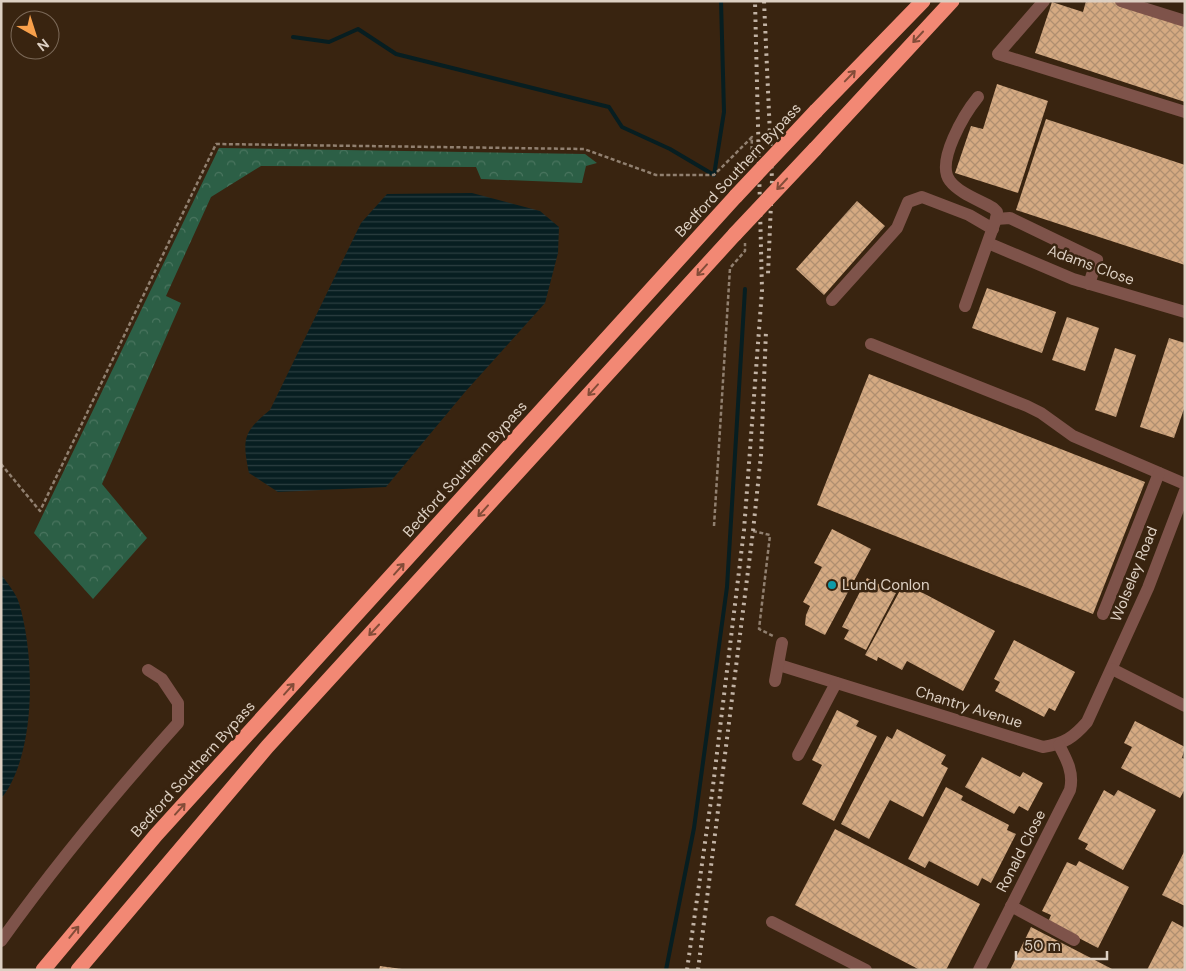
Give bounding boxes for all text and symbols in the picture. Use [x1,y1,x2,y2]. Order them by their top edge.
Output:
north arrow [10,10,60,60]
one-way arrow [912,30,924,43]
text: N [34,35,53,55]
one-way arrow [844,70,856,83]
street label: Bedford Southern Bypass [670,99,806,241]
one-way arrow [776,178,788,191]
street label: Adams Close [1045,240,1137,290]
one-way arrow [696,264,708,277]
one-way arrow [587,384,599,397]
street label: Bedford Southern Bypass [398,397,532,541]
one-way arrow [478,504,489,517]
street label: Wolseley Road [1106,523,1162,625]
one-way arrow [393,562,405,575]
place label: Lund Conlon [842,575,930,595]
marker: Lund Conlon [826,579,838,591]
one-way arrow [368,624,380,637]
street label: Chantry Avenue [913,681,1025,733]
one-way arrow [283,682,295,695]
street label: Bedford Southern Bypass [126,697,260,841]
one-way arrow [174,802,186,815]
street label: Ronald Close [992,806,1050,896]
one-way arrow [68,926,79,939]
scale bar [1016,928,1107,960]
text: 50 m [1024,936,1061,956]

